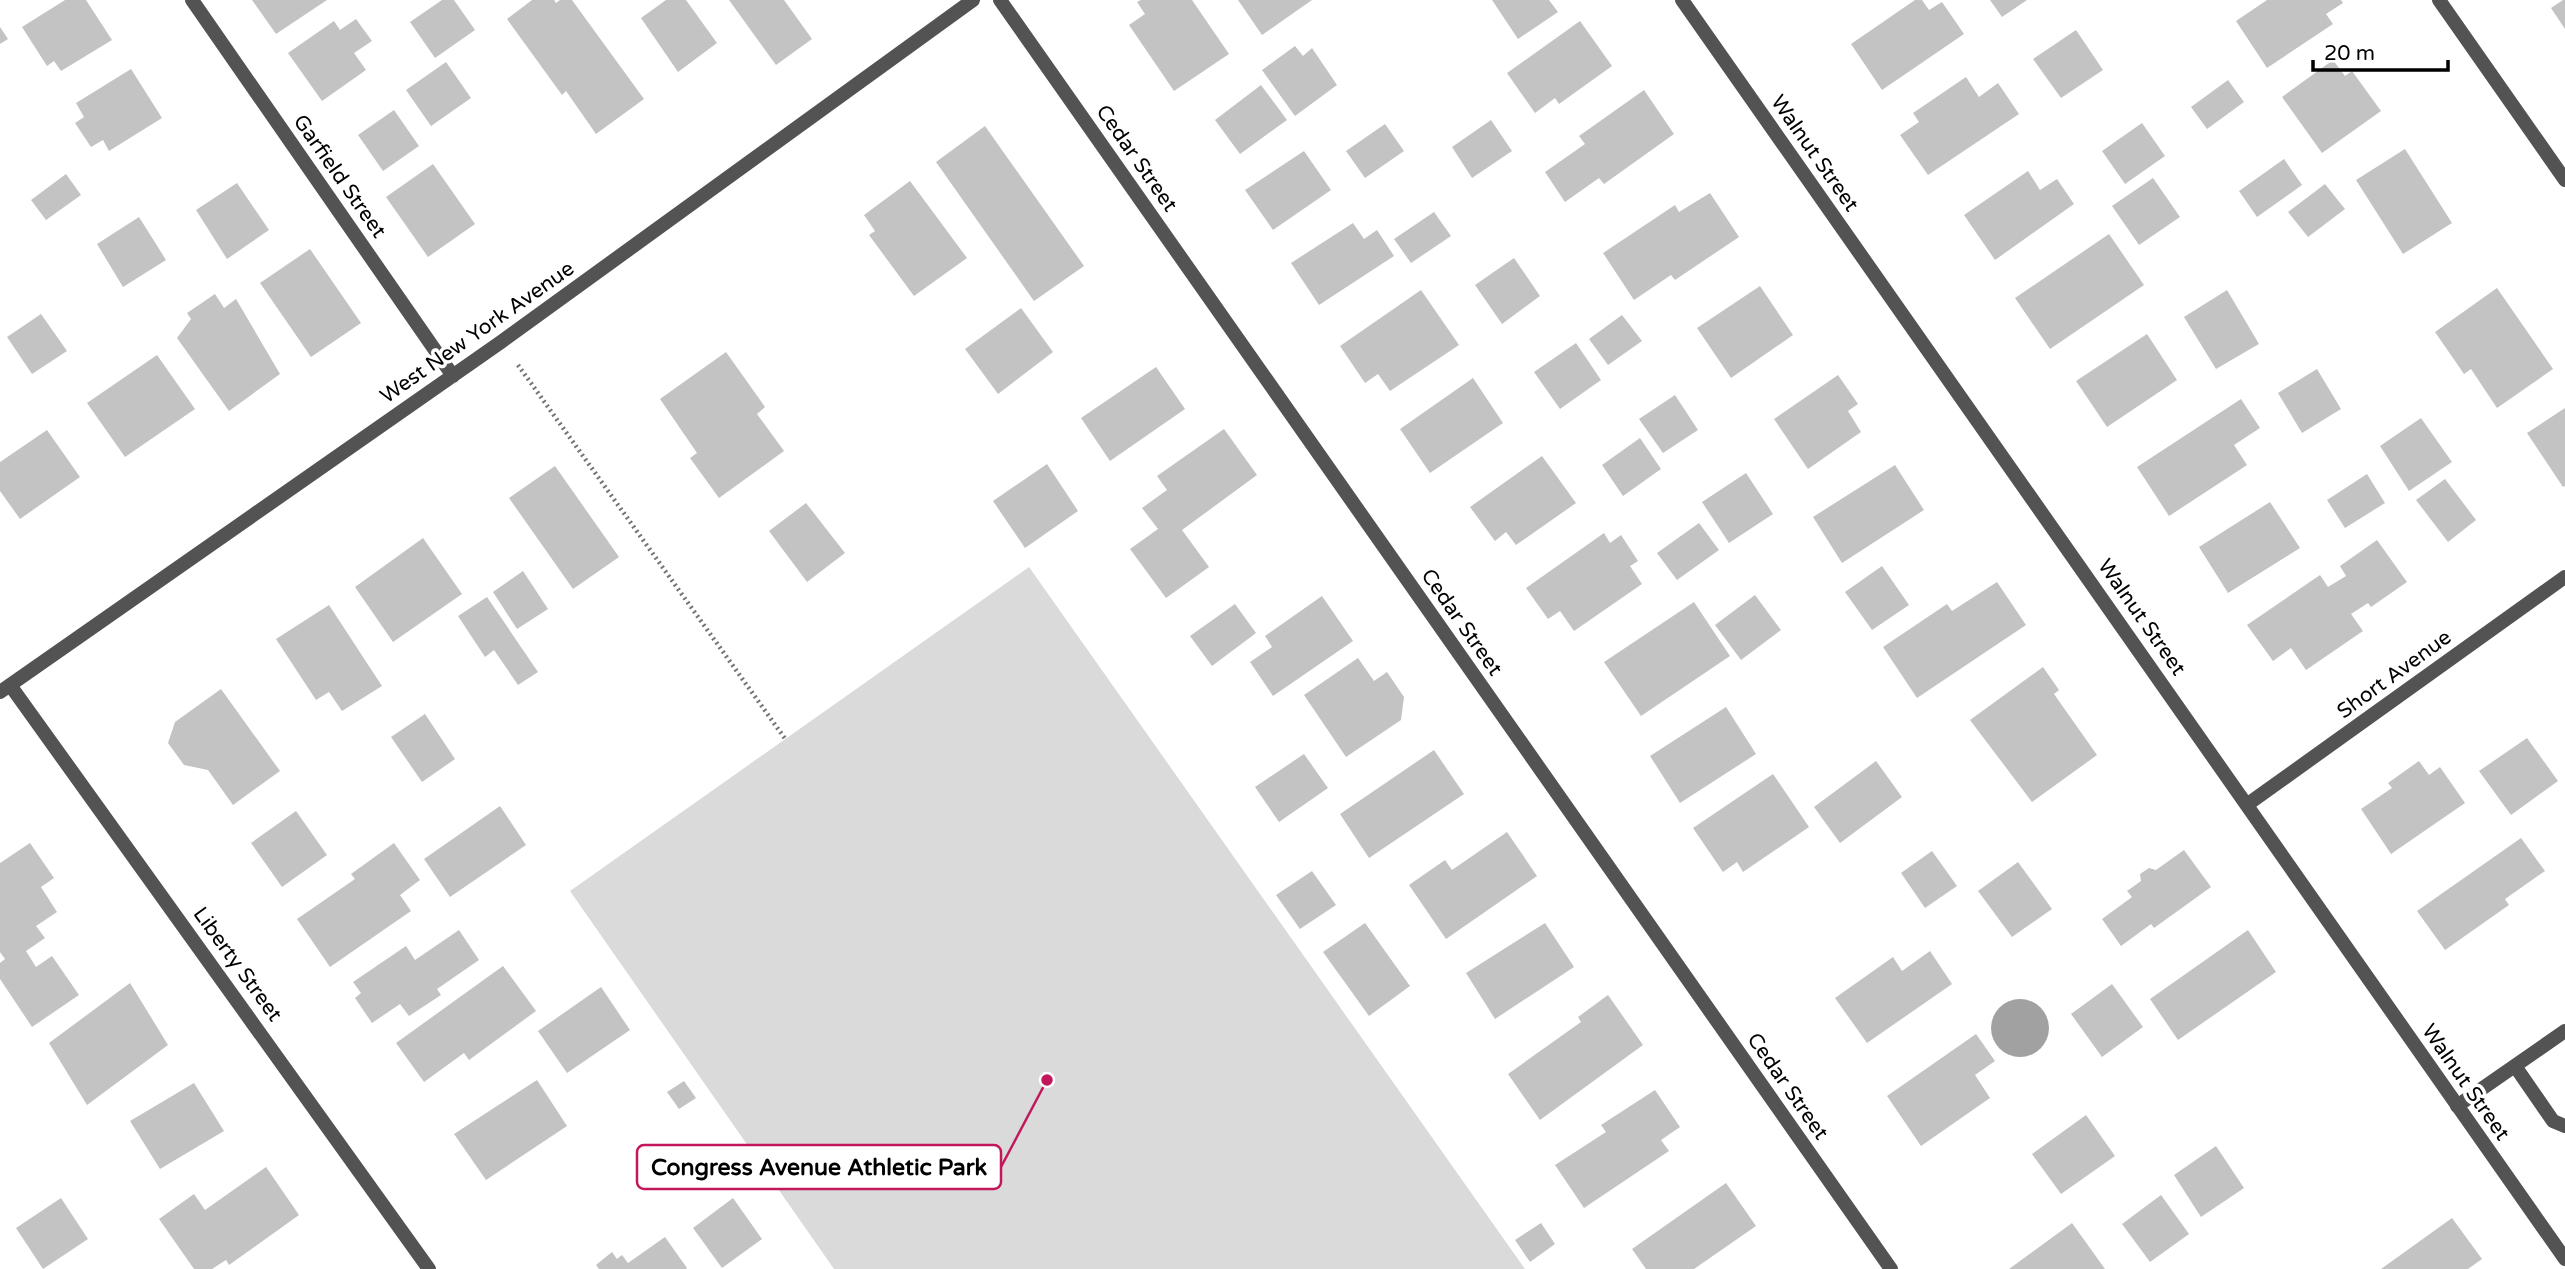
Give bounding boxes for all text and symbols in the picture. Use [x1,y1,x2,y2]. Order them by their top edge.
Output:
scale bar [2313,28,2448,72]
text: 20 m [2324,41,2375,66]
street label: Walnut Street [1765,90,1864,216]
street label: Cedar Street [1091,100,1183,217]
street label: Garfield Street [288,110,391,243]
street label: West New York Avenue [376,256,579,409]
street label: Walnut Street [2092,554,2191,680]
street label: Cedar Street [1416,564,1508,681]
street label: Short Avenue [2332,625,2456,724]
street label: Liberty Street [188,902,287,1026]
street label: Walnut Street [2416,1019,2515,1145]
street label: Cedar Street [1742,1028,1834,1145]
callout: Congress Avenue Athletic Park [637,1145,1001,1189]
text: Congress Avenue Athletic Park [651,1154,987,1182]

